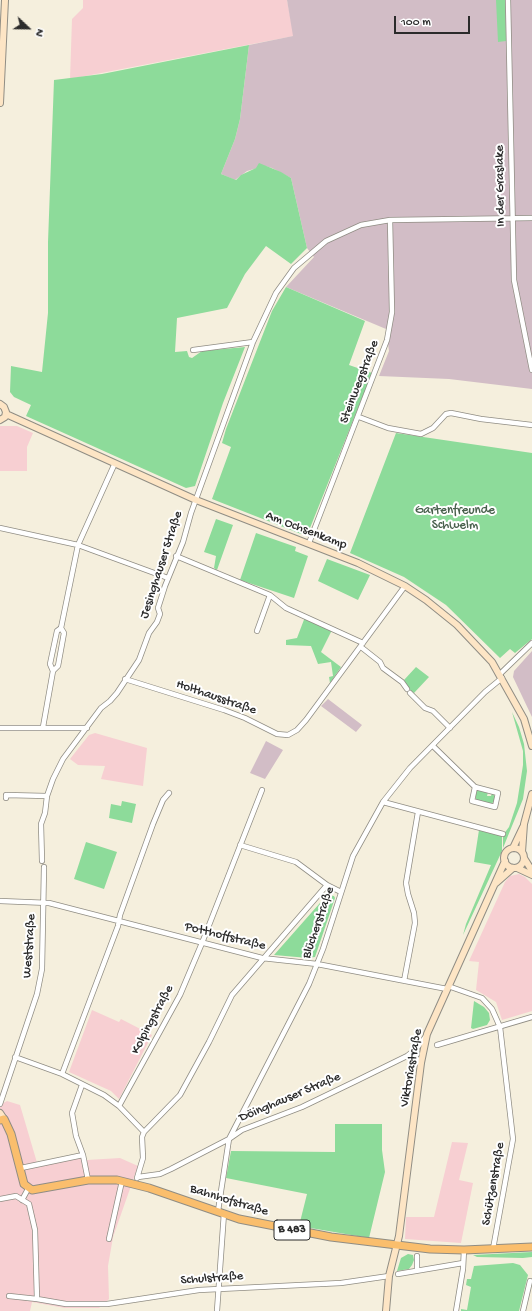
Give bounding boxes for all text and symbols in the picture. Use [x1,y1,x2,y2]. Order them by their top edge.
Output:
north arrow [8,8,48,48]
scale bar [396,8,472,34]
text: 100 m [401,16,431,30]
text: N [32,27,46,38]
street label: In der Graslake [492,145,510,227]
street label: Steinwegstraße [337,338,383,426]
park label: Gartenfreunde Schwelm [415,503,495,534]
street label: Am Ochsenkamp [263,508,349,554]
street label: Jesinghauser Straße [137,509,187,621]
street label: Holthausstraße [174,677,258,719]
street label: Blücherstraße [299,885,339,961]
street label: Weststraße [20,913,40,979]
street label: Potthoffstraße [183,919,267,955]
street label: Kolpingstraße [128,983,178,1057]
street label: Viktoriastraße [397,1028,427,1108]
street label: Döinghauser Straße [237,1070,343,1126]
street label: Schützenstraße [479,1141,509,1227]
street label: Bahnhofstraße [188,1182,270,1220]
road number: B 483 [274,1220,310,1240]
street label: Schulstraße [180,1269,244,1289]

